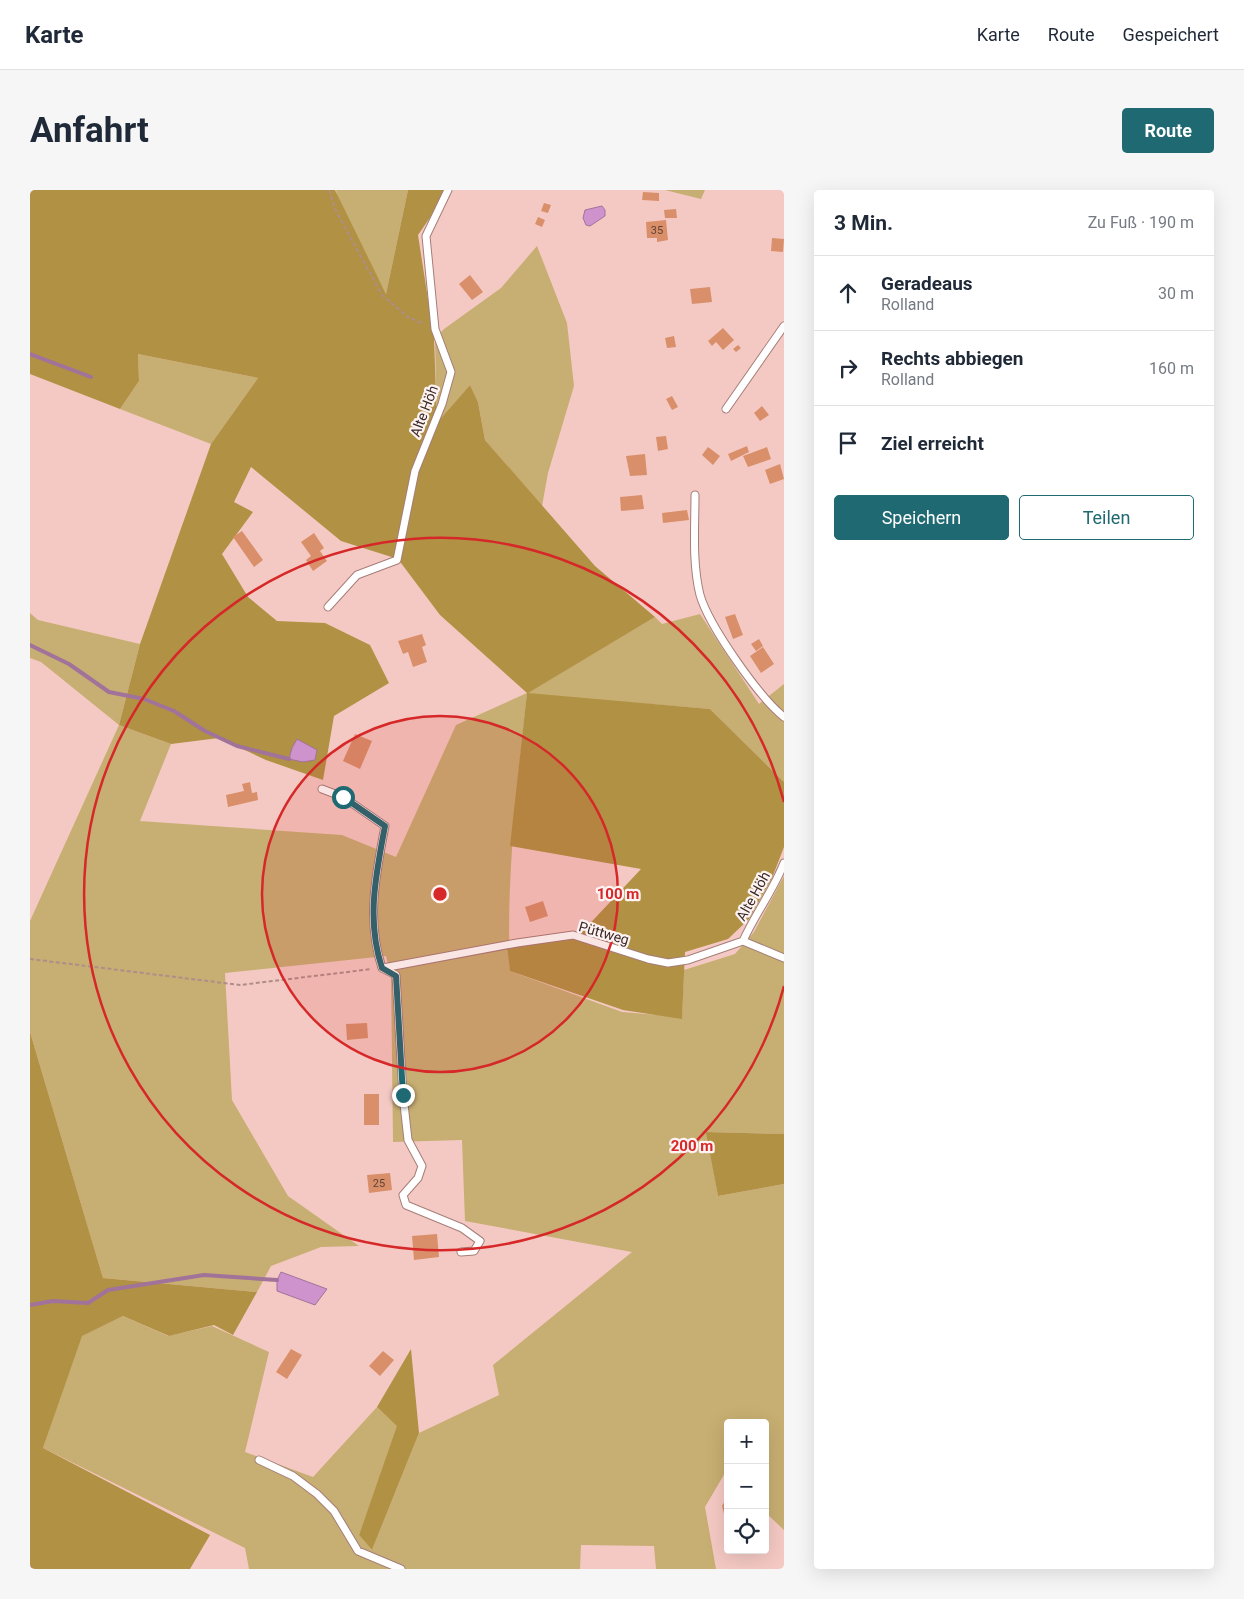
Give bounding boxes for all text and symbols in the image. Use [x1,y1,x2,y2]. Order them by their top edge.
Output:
text: Karte [25,21,84,49]
text: Karte [977,24,1020,45]
text: Route [1048,24,1095,45]
text: Gespeichert [1123,24,1219,45]
button: Route [1122,108,1214,153]
text: Anfahrt [30,110,149,151]
text: 3 Min. [834,211,893,235]
text: Zu Fuß · 190 m [1088,213,1194,232]
house number: 35 [651,224,663,237]
text: Geradeaus [881,272,973,295]
icon: ahead [834,279,862,307]
text: 30 m [1158,284,1194,303]
text: Rolland [881,295,934,314]
text: Rechts abbiegen [881,347,1023,370]
icon: right [834,354,862,382]
text: 160 m [1149,359,1194,378]
text: Rolland [881,370,934,389]
street label: Alte Höh [407,383,441,439]
icon: arrive [834,429,862,457]
text: Ziel erreicht [881,432,984,455]
button: Speichern [834,495,1009,540]
button: Teilen [1019,495,1194,540]
route start [332,786,355,809]
street label: Alte Höh [733,869,773,923]
centre of rings [431,885,449,903]
text: 100 m [597,885,639,903]
street label: Püttweg [577,918,631,948]
route end [392,1084,415,1107]
text: 200 m [671,1137,713,1155]
house number: 25 [373,1177,385,1190]
map controls [724,1419,769,1554]
button: + [724,1419,769,1464]
button: − [724,1464,769,1509]
button: locate [724,1509,769,1554]

